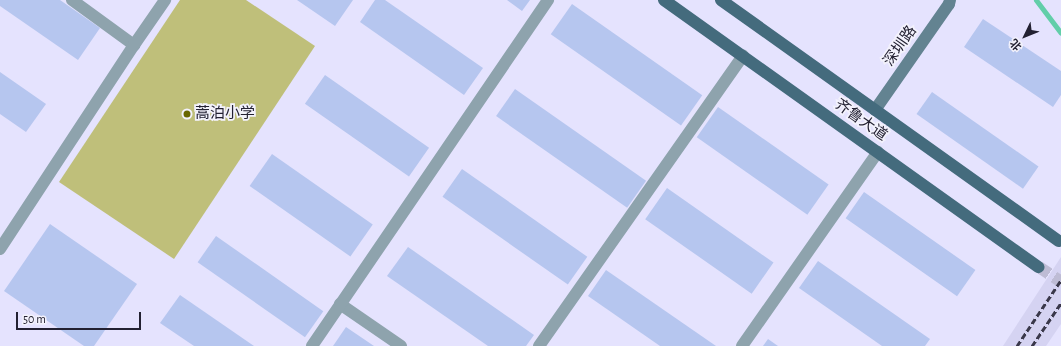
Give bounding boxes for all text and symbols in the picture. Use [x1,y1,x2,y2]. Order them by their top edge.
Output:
north arrow [1005,16,1045,56]
street label: 深圳路 [880,22,920,70]
text: 北 [1008,37,1024,52]
street label: 齐鲁大道 [831,95,891,145]
place label: 蒿泊小学 [195,105,255,123]
marker: 蒿泊小学 [182,109,192,119]
scale bar [18,304,143,330]
text: 50 m [23,313,46,325]

